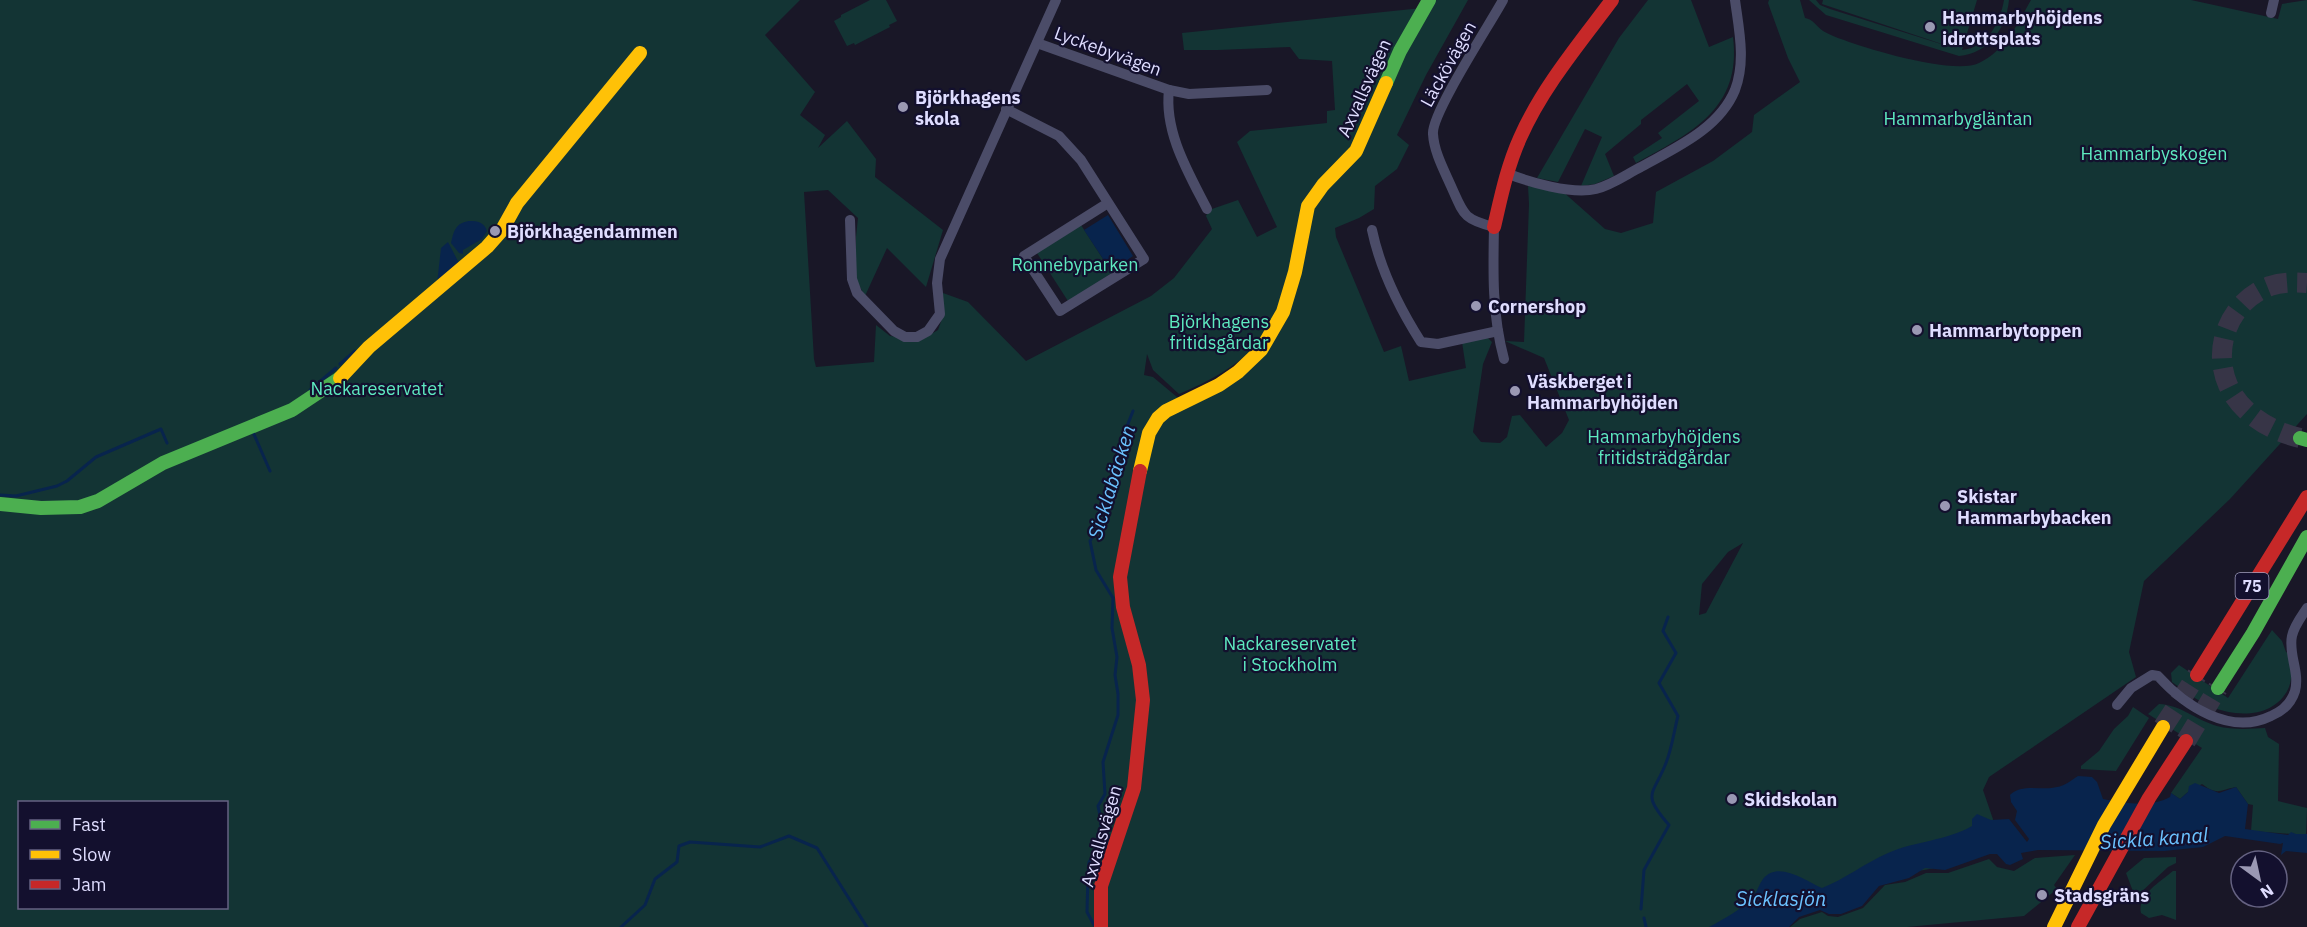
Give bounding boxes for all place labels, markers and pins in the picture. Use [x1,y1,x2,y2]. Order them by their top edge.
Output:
place label: Hammarbyhöjdens idrottsplats [1942,6,2102,50]
marker: Hammarbyhöjdens idrottsplats [1923,20,1937,34]
place label: Björkhagens skola [915,86,1021,130]
marker: Björkhagens skola [896,100,910,114]
place label: Björkhagendammen [507,220,678,243]
marker: Björkhagendammen [488,224,502,238]
place label: Cornershop [1488,295,1586,318]
marker: Cornershop [1469,299,1483,313]
place label: Hammarbytoppen [1929,319,2082,342]
marker: Hammarbytoppen [1910,323,1924,337]
place label: Väskberget i Hammarbyhöjden [1527,370,1678,414]
marker: Väskberget i Hammarbyhöjden [1508,384,1522,398]
place label: Skistar Hammarbybacken [1957,485,2112,529]
marker: Skistar Hammarbybacken [1938,499,1952,513]
place label: Skidskolan [1744,788,1837,811]
marker: Skidskolan [1725,792,1739,806]
place label: Stadsgräns [2054,884,2149,907]
marker: Stadsgräns [2035,888,2049,902]

